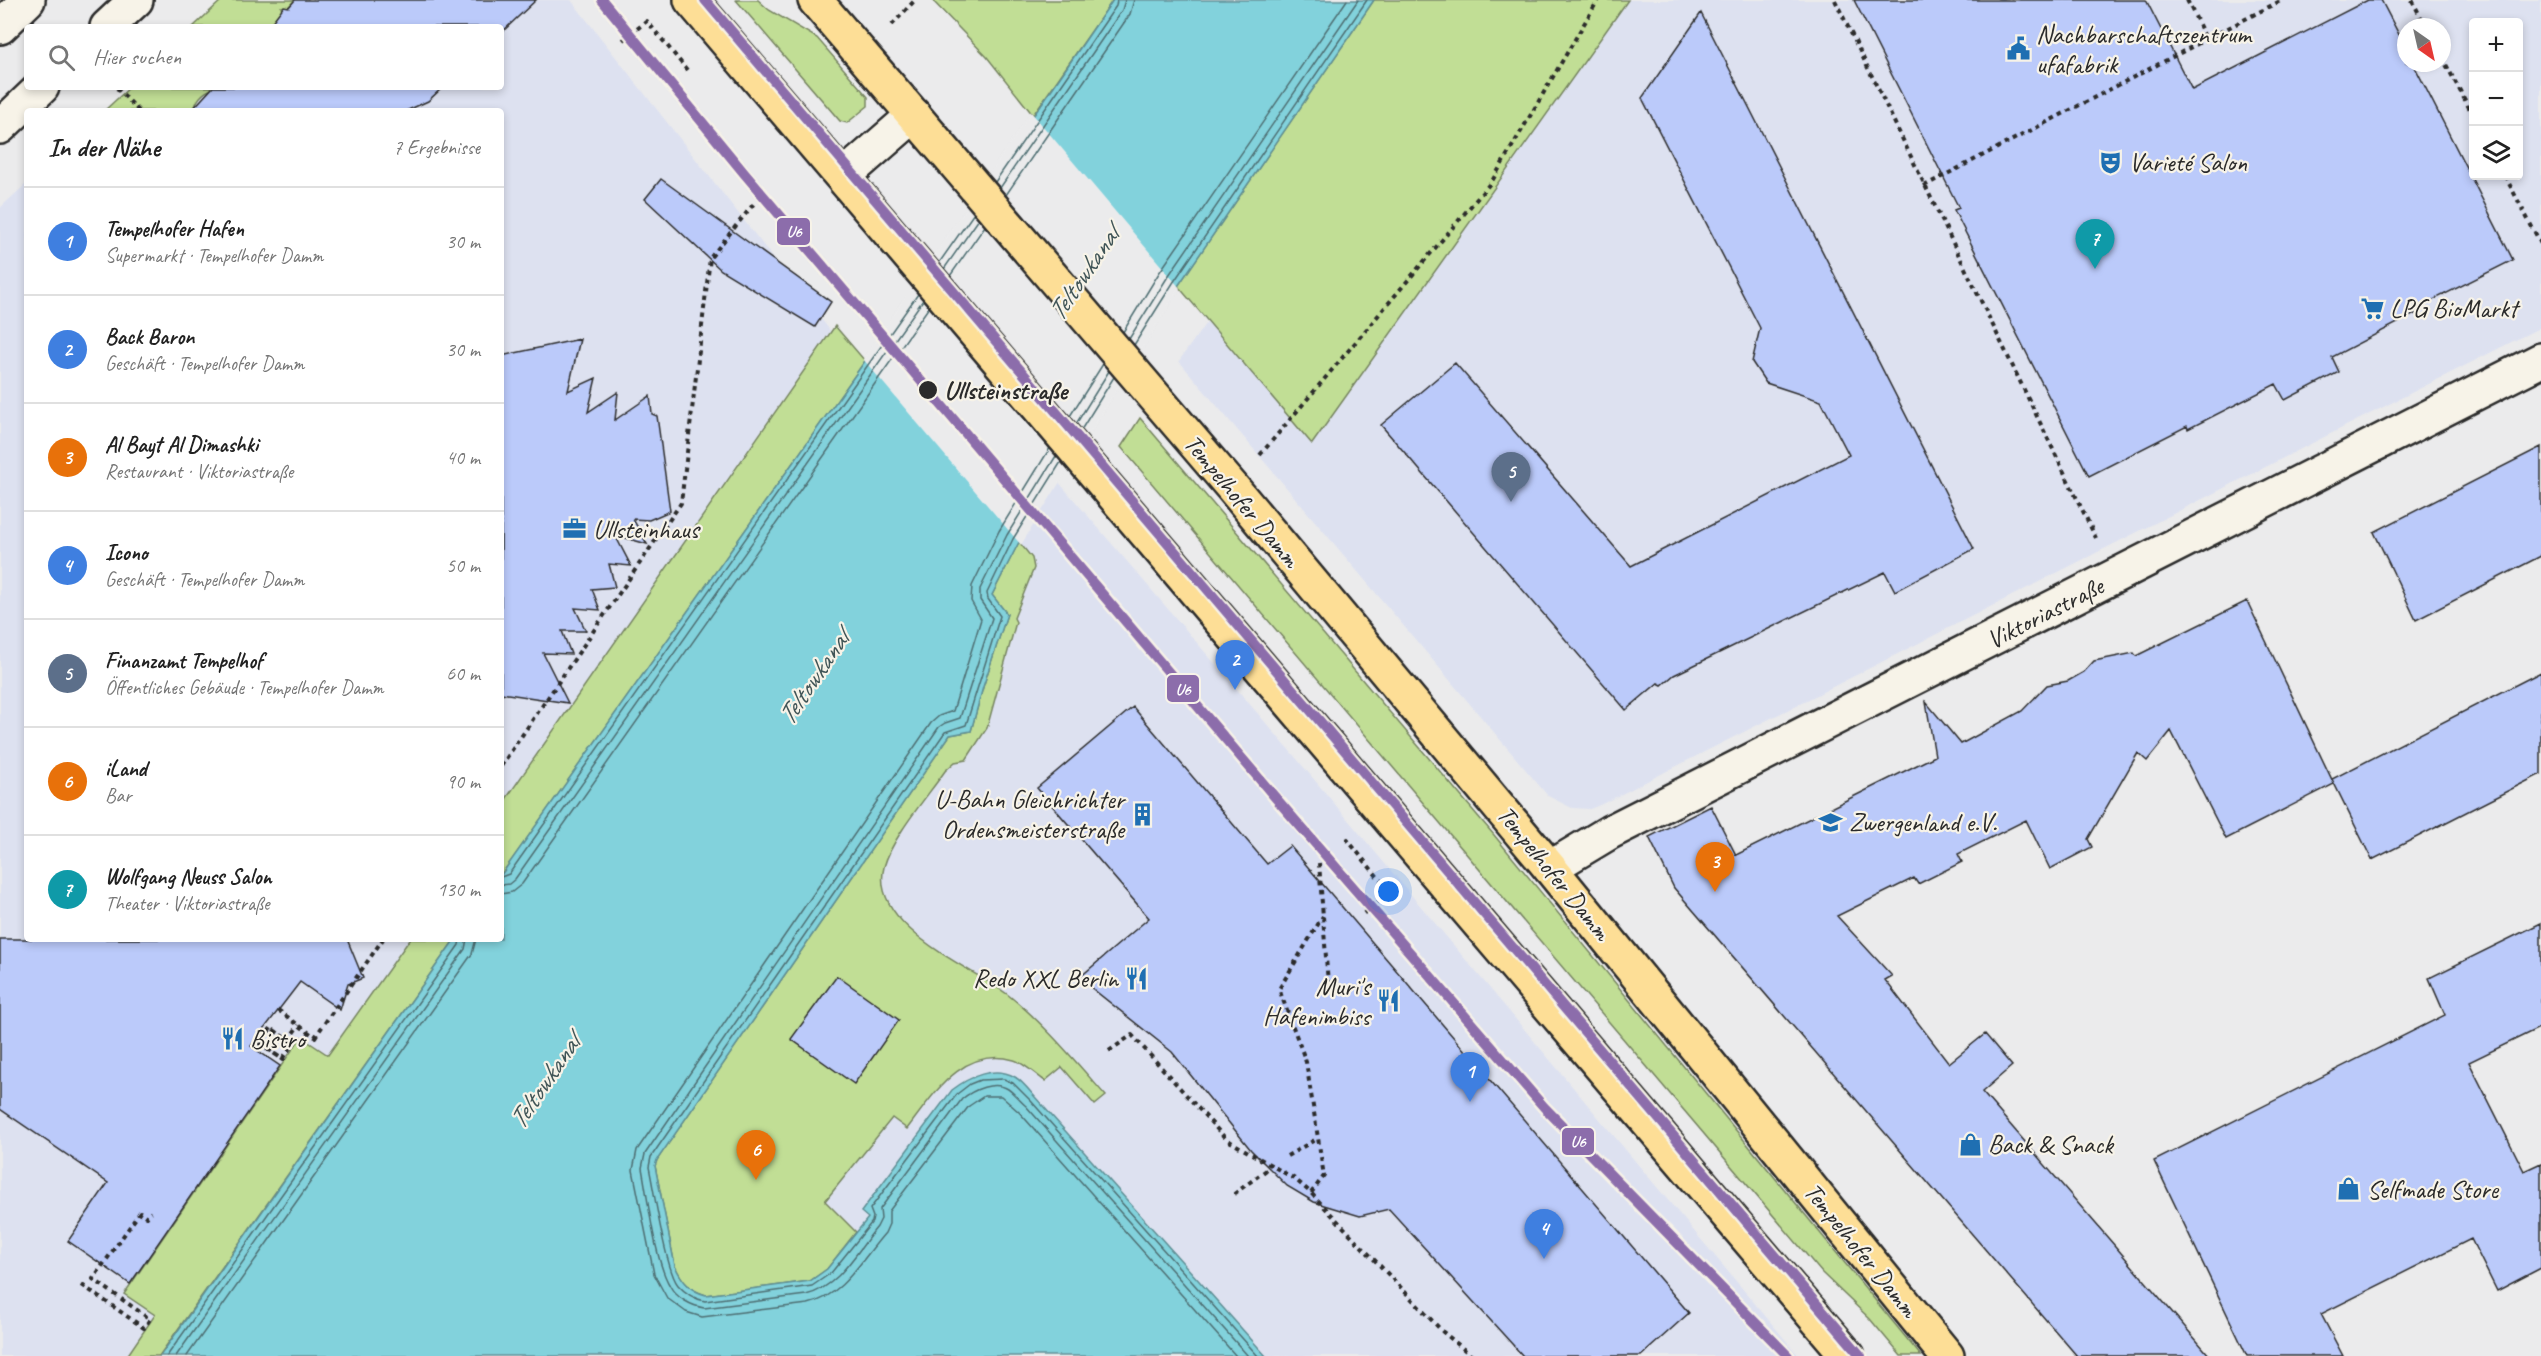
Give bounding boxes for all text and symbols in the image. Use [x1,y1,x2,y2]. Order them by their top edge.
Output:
place label: Nachbarschaftszentrum ufafabrik [2036,18,2253,81]
north arrow [2397,18,2451,72]
map controls [2469,18,2523,180]
button: + [2469,18,2523,72]
search box [24,24,504,90]
public building icon: Nachbarschaftszentrum ufafabrik [2005,36,2031,62]
icon: search [45,41,78,74]
text: Hier suchen [93,43,181,71]
button: − [2469,72,2523,126]
button: layers [2469,126,2523,180]
text: In der Nähe [48,131,160,164]
text: 7 Ergebnisse [393,135,480,160]
place label: Varieté Salon [2129,146,2247,179]
theatre icon: Varieté Salon [2098,149,2124,175]
water label: Teltowkanal [1039,214,1131,327]
text: Tempelhofer Hafen [105,215,244,243]
line badge: U6 [776,217,811,246]
pin: 7 [2076,220,2114,269]
text: U6 [786,222,803,242]
text: 1 [63,229,72,254]
text: 30 m [446,229,480,254]
text: Supermarkt · Tempelhofer Damm [105,243,323,268]
place label: LPG BioMarkt [2390,292,2521,325]
supermarket icon: LPG BioMarkt [2359,295,2385,321]
text: Back Baron [105,323,194,351]
text: 2 [63,337,72,362]
text: 30 m [446,337,480,362]
text: Geschäft · Tempelhofer Damm [105,351,304,376]
place label: Ullsteinstraße [944,374,1069,407]
marker: Ullsteinstraße [917,379,939,401]
street label: Tempelhofer Damm [1177,428,1309,576]
text: Al Bayt Al Dimashki [105,431,258,459]
text: 3 [63,445,72,470]
text: 40 m [446,445,480,470]
pin: 5 [1492,452,1530,502]
text: Restaurant · Viktoriastraße [105,459,293,484]
place label: Ullsteinhaus [593,513,701,546]
office icon: Ullsteinhaus [562,516,588,542]
text: Icono [105,539,148,567]
text: 4 [63,553,72,578]
text: 50 m [446,553,480,578]
text: Geschäft · Tempelhofer Damm [105,567,304,592]
street label: Viktoriastraße [1981,568,2111,656]
water label: Teltowkanal [769,618,861,731]
pin: 2 [1216,640,1254,690]
text: Finanzamt Tempelhof [105,647,263,675]
text: 5 [63,661,72,686]
text: 60 m [446,661,480,686]
line badge: U6 [1166,674,1200,703]
text: Öffentliches Gebäude · Tempelhofer Damm [105,675,384,700]
text: U6 [1175,680,1192,700]
text: iLand [105,755,147,783]
text: 6 [63,769,72,794]
text: 90 m [446,769,480,794]
text: Bar [105,783,131,808]
place label: U-Bahn Gleichrichter Ordensmeisterstraße [935,783,1127,846]
street label: Tempelhofer Damm [1490,799,1620,949]
building icon: U-Bahn Gleichrichter Ordensmeisterstraße [1129,801,1155,827]
place label: Zwergenland e.V. [1849,806,1998,839]
school or university icon: Zwergenland e.V. [1818,809,1844,835]
pin: 3 [1696,842,1734,892]
text: Wolfgang Neuss Salon [105,863,272,891]
text: 7 [63,877,72,902]
text: 130 m [437,877,480,902]
your location [1374,877,1403,906]
text: Theater · Viktoriastraße [105,891,269,916]
place label: Redo XXL Berlin [973,962,1119,995]
restaurant icon: Redo XXL Berlin [1123,965,1149,991]
place label: Muri's Hafenimbiss [1263,970,1372,1033]
restaurant icon: Muri's Hafenimbiss [1375,988,1401,1014]
water label: Teltowkanal [500,1022,592,1135]
place label: Bistro [250,1023,307,1056]
restaurant icon: Bistro [219,1026,245,1052]
pin: 1 [1450,1052,1490,1102]
line badge: U6 [1561,1127,1595,1156]
place label: Back & Snack [1988,1128,2115,1161]
pin: 6 [736,1130,776,1180]
shop icon: Back & Snack [1957,1131,1983,1157]
text: U6 [1570,1132,1587,1152]
place label: Selfmade Store [2367,1173,2500,1206]
street label: Tempelhofer Damm [1797,1176,1927,1326]
shop icon: Selfmade Store [2336,1176,2362,1202]
pin: 4 [1524,1210,1564,1259]

